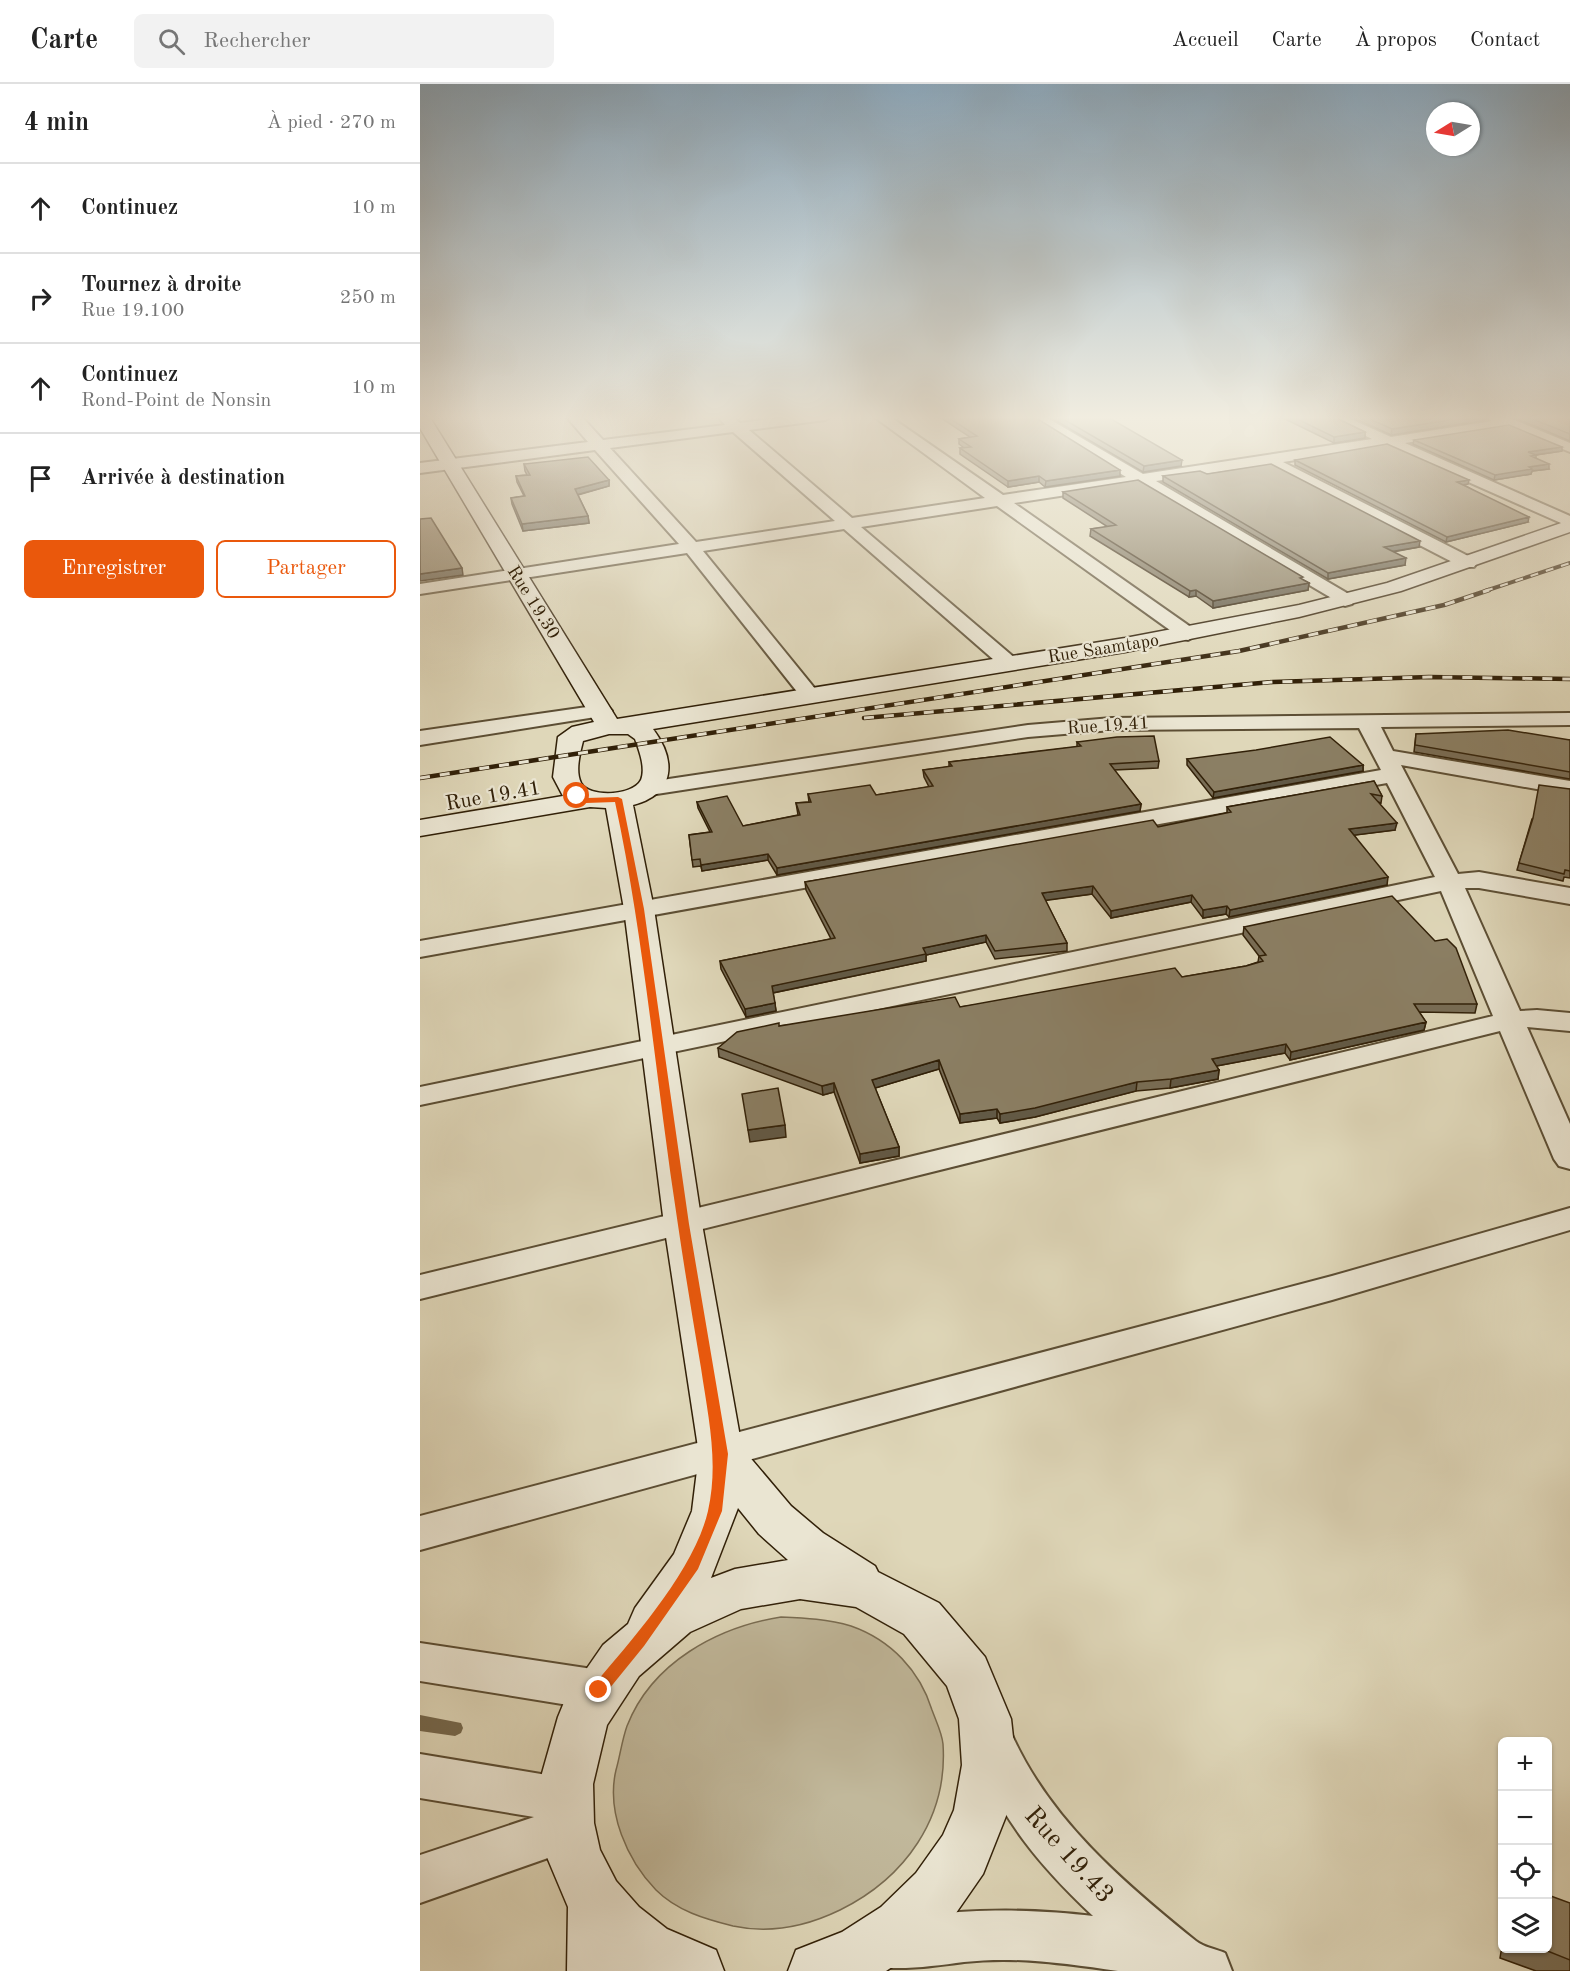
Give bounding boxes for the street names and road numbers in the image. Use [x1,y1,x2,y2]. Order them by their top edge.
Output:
street label: Rue 19.30 [504,563,563,642]
street label: Rue Saamtapo [1046,631,1160,667]
street label: Rue 19.41 [1066,714,1150,738]
street label: Rue 19.41 [444,778,543,815]
street label: Rue 19.43 [1019,1802,1118,1908]

